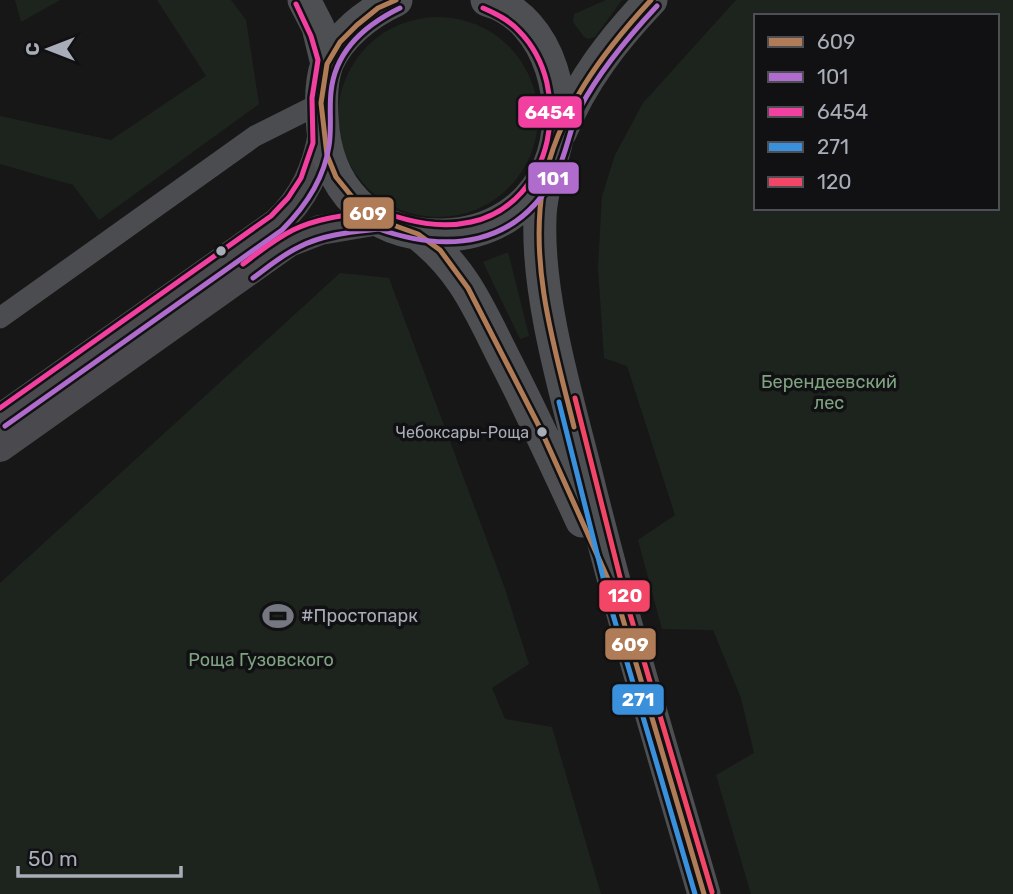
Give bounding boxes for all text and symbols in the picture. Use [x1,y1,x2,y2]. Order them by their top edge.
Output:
north arrow [14,14,84,84]
legend [754,14,999,210]
text: 609 [817,29,855,54]
text: С [21,42,44,56]
text: 101 [817,64,848,89]
line badge: 6454 [517,95,583,129]
text: 6454 [817,99,868,124]
text: 6454 [525,101,575,124]
text: 271 [817,134,849,159]
line badge: 101 [527,161,580,195]
text: 101 [537,167,569,190]
text: 120 [817,169,852,194]
line badge: 609 [342,196,395,230]
text: 609 [349,202,387,225]
unlabelled marker [214,244,228,258]
park label: Берендеевский лес [761,371,897,414]
place label: Чебоксары-Роща [395,423,529,442]
marker: Чебоксары-Роща [535,425,549,439]
line badge: 120 [598,579,651,613]
text: 120 [608,584,642,607]
sports icon: #Простопарк [261,599,295,633]
place label: #Простопарк [301,605,418,627]
line badge: 609 [604,627,657,661]
text: 609 [611,633,649,656]
park label: Роща Гузовского [188,649,334,671]
line badge: 271 [611,683,665,716]
text: 271 [622,688,654,711]
scale bar [18,834,180,878]
text: 50 m [28,846,78,871]

